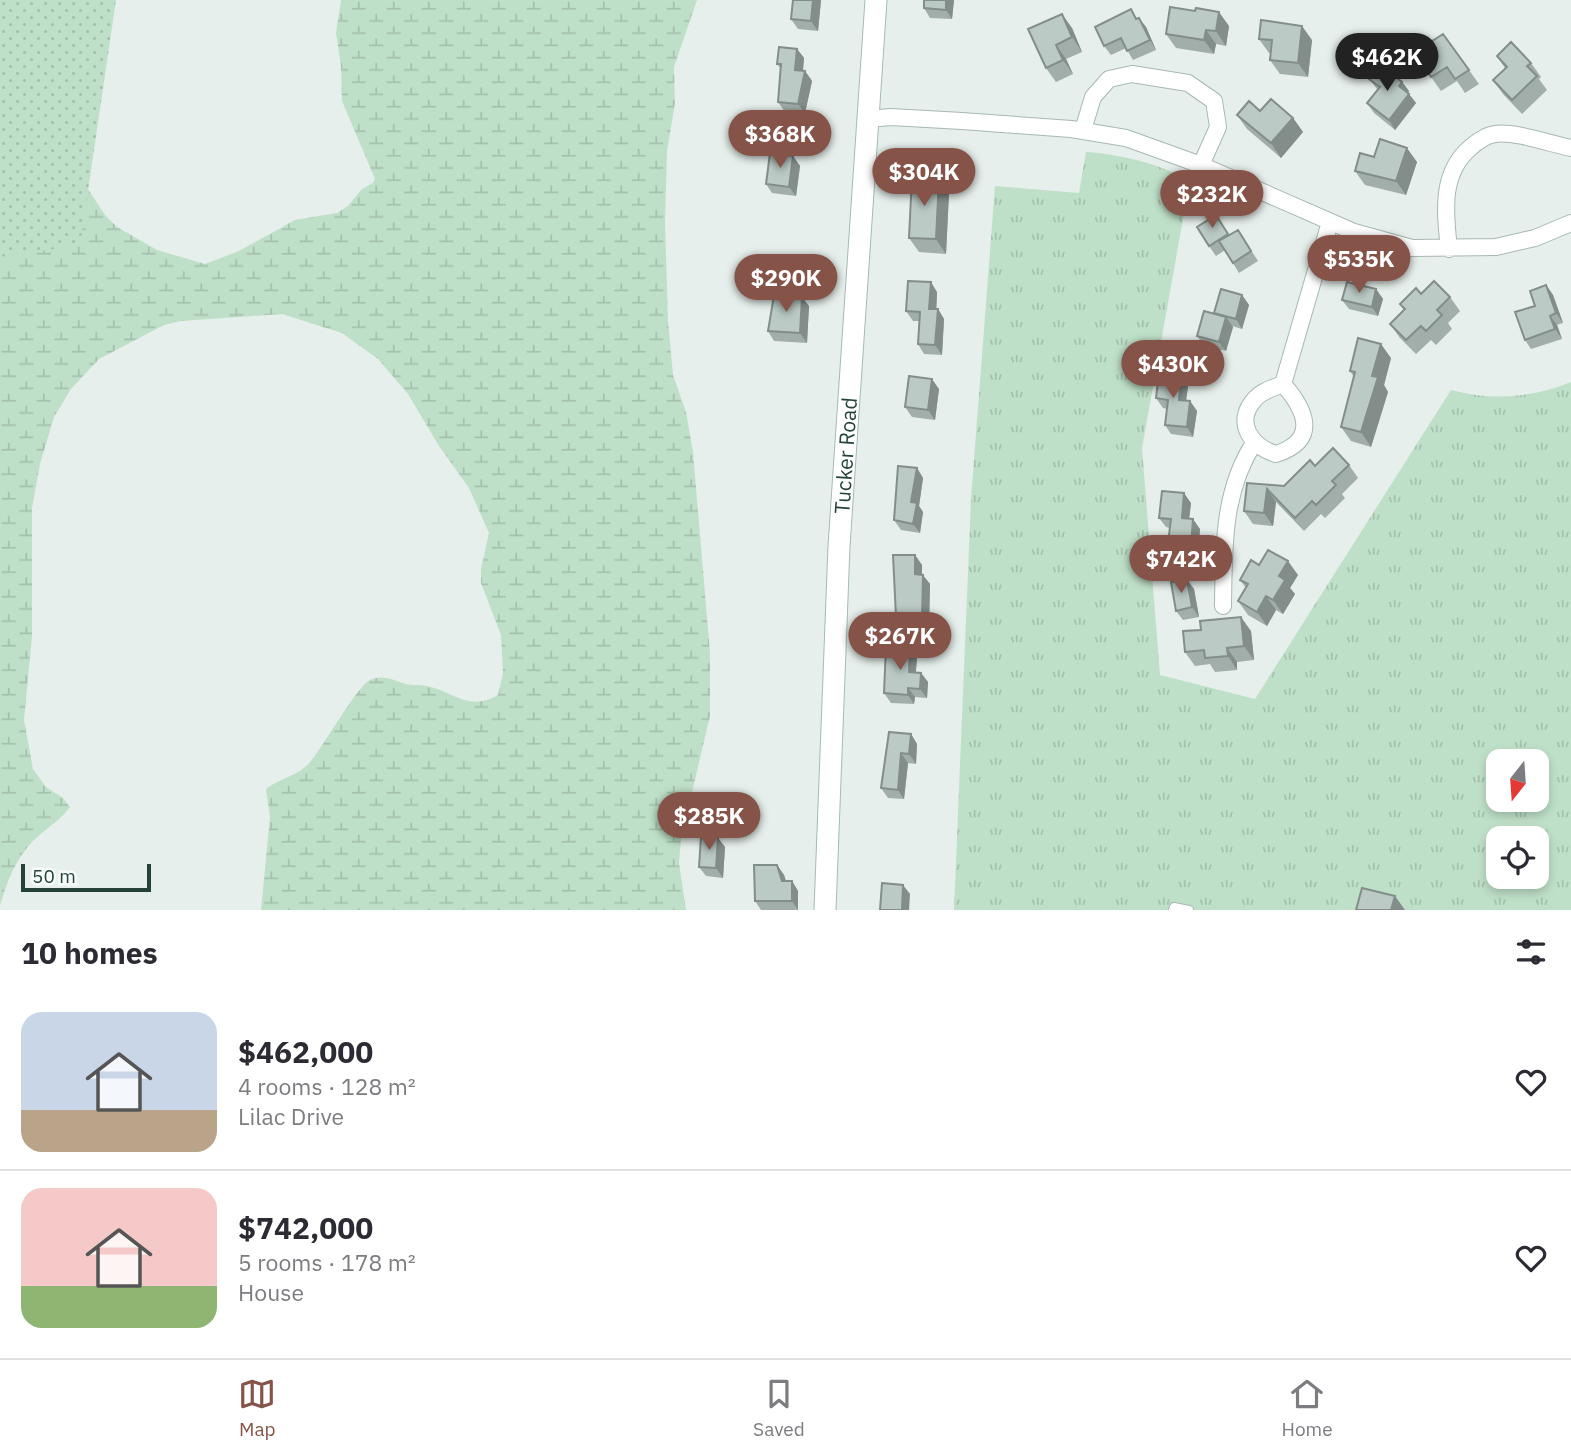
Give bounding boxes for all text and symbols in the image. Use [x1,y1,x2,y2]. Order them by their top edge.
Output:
pin: $462K [1338,34,1436,93]
text: $462K [1351,41,1423,71]
pin: $368K [731,110,829,170]
text: $368K [744,118,816,148]
pin: $304K [875,148,973,208]
text: $304K [888,156,960,186]
pin: $232K [1163,170,1261,230]
text: $232K [1176,178,1248,208]
pin: $535K [1310,236,1408,295]
text: $535K [1323,243,1395,273]
pin: $290K [737,254,835,314]
text: $290K [750,262,822,292]
pin: $430K [1124,340,1222,400]
text: $430K [1137,348,1209,378]
street label: Tucker Road [827,396,863,515]
pin: $742K [1132,536,1230,595]
text: $742K [1145,543,1217,573]
pin: $267K [851,612,949,672]
text: $267K [864,620,936,650]
north arrow [1486,749,1549,812]
map controls [1486,749,1549,889]
pin: $285K [660,792,758,852]
text: $285K [673,800,745,830]
button: locate [1486,826,1549,889]
scale bar [21,861,150,893]
text: 50 m [32,864,76,888]
text: 10 homes [21,933,158,972]
icon: filters [1512,933,1550,971]
text: $462,000 [238,1032,373,1071]
icon: home [77,1040,161,1124]
icon: heart [1512,1063,1550,1101]
text: 4 rooms · 128 m² [238,1071,416,1101]
text: Lilac Drive [238,1101,344,1131]
text: $742,000 [238,1208,373,1247]
icon: home [77,1216,161,1300]
icon: heart [1512,1239,1550,1277]
text: 5 rooms · 178 m² [238,1247,416,1277]
text: House [238,1277,304,1307]
tab: Map [238,1375,276,1441]
tab: Saved [753,1375,805,1441]
tab: Home [1282,1375,1333,1441]

